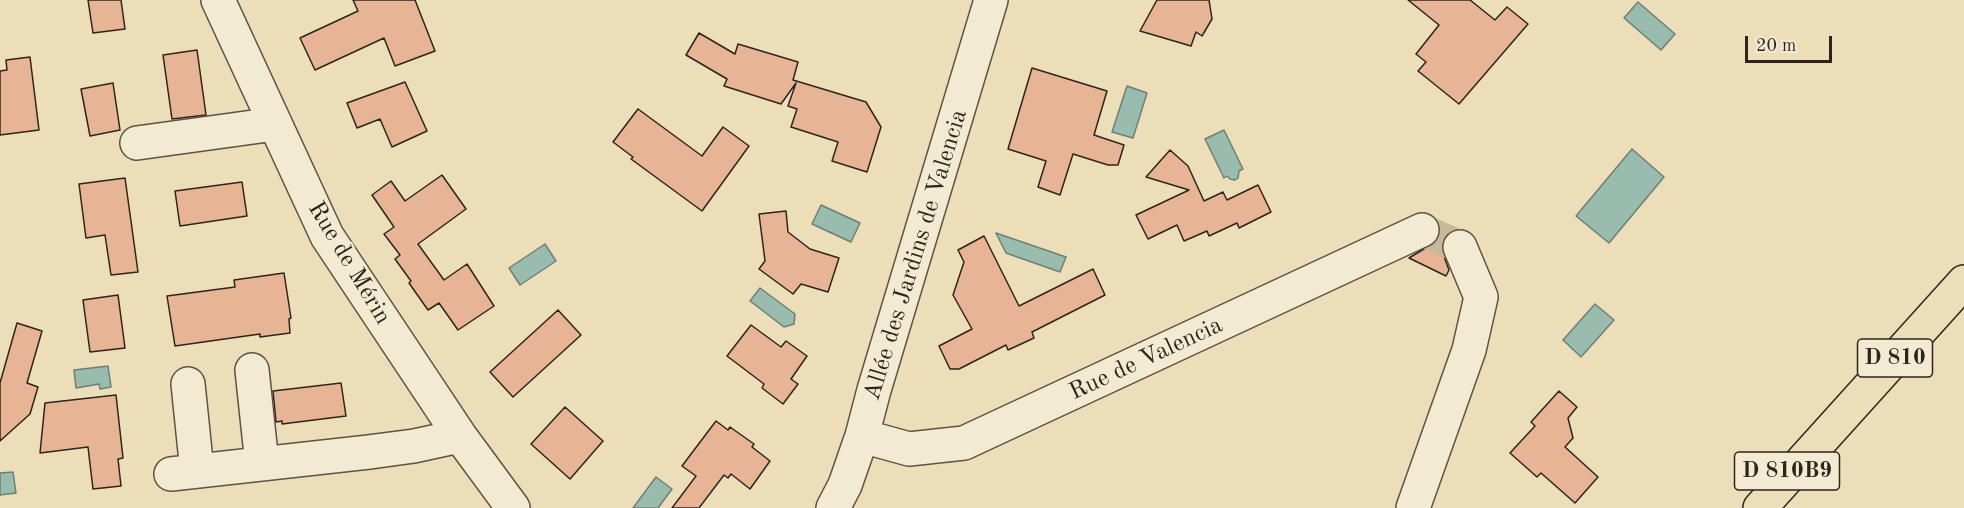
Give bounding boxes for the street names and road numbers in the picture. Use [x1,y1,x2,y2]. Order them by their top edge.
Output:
street label: Allée des Jardins de Valencia [858,106,974,404]
street label: Rue de Mérin [301,196,397,330]
street label: Rue de Valencia [1065,311,1227,407]
road number: D 810 [1858,339,1932,377]
road number: D 810B9 [1734,452,1840,490]

